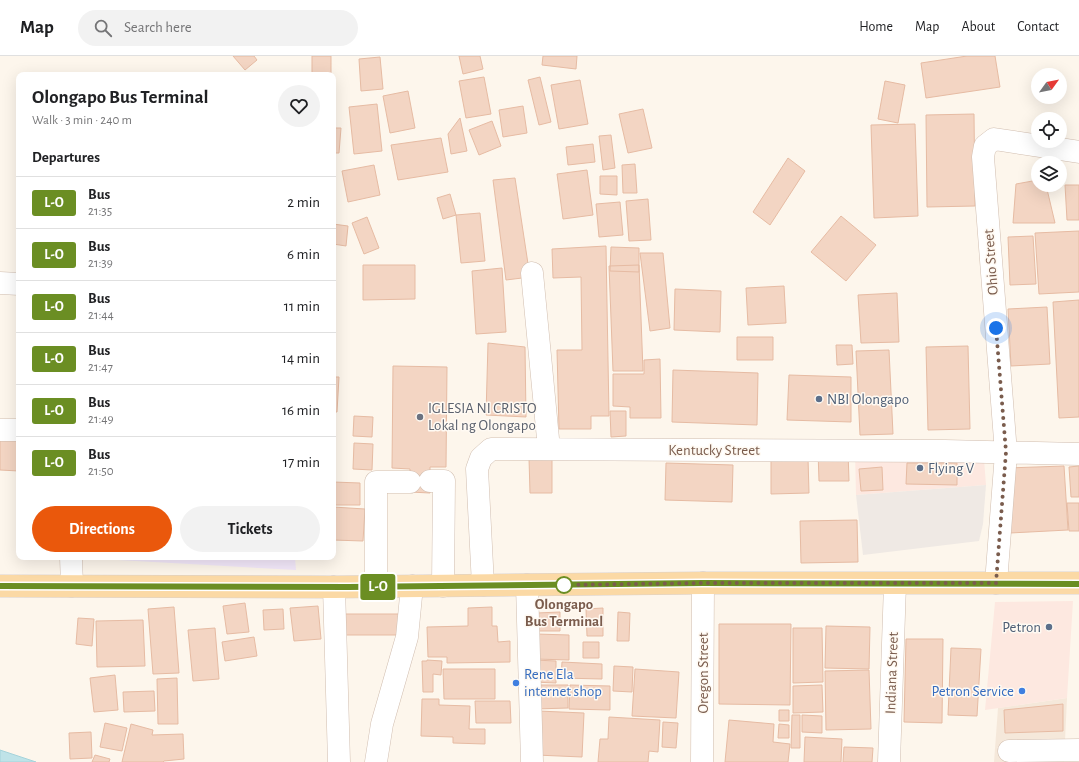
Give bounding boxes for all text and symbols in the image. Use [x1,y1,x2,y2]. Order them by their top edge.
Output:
search box [78,10,358,46]
icon: search [92,17,114,39]
text: Map [20,18,54,37]
text: Search here [124,20,192,35]
text: Home [859,20,893,34]
text: Map [915,20,939,34]
text: About [961,20,995,34]
text: Contact [1017,20,1059,34]
north arrow [1031,68,1067,104]
map controls [1031,68,1067,192]
button: heart [278,85,320,127]
text: Olongapo Bus Terminal [32,88,209,107]
button: locate [1031,112,1067,148]
text: Walk · 3 min · 240 m [32,114,132,127]
text: Departures [32,150,100,165]
button: layers [1031,156,1067,192]
text: Bus [88,187,110,202]
text: 2 min [287,195,320,210]
text: L-O [44,196,64,210]
text: 21:35 [88,205,112,218]
street label: Ohio Street [981,228,1001,295]
text: Bus [88,239,110,254]
text: 6 min [287,247,320,262]
text: L-O [44,248,64,262]
text: 21:39 [88,257,113,270]
text: Bus [88,291,110,306]
text: 11 min [284,299,320,314]
text: L-O [44,300,64,314]
text: 21:44 [88,309,114,322]
your location [986,318,1006,338]
text: Bus [88,343,110,358]
text: 14 min [282,351,320,366]
text: L-O [44,352,64,366]
text: 21:47 [88,361,113,374]
place label: NBI Olongapo [827,392,909,407]
marker: NBI Olongapo [814,394,824,404]
text: Bus [88,395,110,410]
place label: IGLESIA NI CRISTO Lokal ng Olongapo [428,401,536,433]
text: 16 min [282,403,320,418]
text: L-O [44,404,64,418]
marker: IGLESIA NI CRISTO Lokal ng Olongapo [415,412,425,422]
text: 21:49 [88,413,114,426]
street label: Kentucky Street [668,443,760,458]
text: Bus [88,447,110,462]
text: 17 min [283,455,320,470]
text: L-O [44,456,64,470]
place label: Flying V [928,461,975,476]
marker: Flying V [915,463,925,473]
text: 21:50 [88,465,114,478]
button: Directions [32,506,172,552]
button: Tickets [180,506,320,552]
line badge: L-O [355,574,401,600]
marker: Olongapo Bus Terminal [555,576,573,594]
text: L-O [368,580,388,594]
place label: Olongapo Bus Terminal [525,597,603,629]
place label: Petron [1002,620,1041,635]
marker: Petron [1044,622,1054,632]
street label: Indiana Street [883,631,901,714]
street label: Oregon Street [696,632,711,714]
place label: Rene Ela internet shop [524,667,602,699]
marker: Rene Ela internet shop [511,678,521,688]
place label: Petron Service [931,684,1014,699]
marker: Petron Service [1017,686,1027,696]

